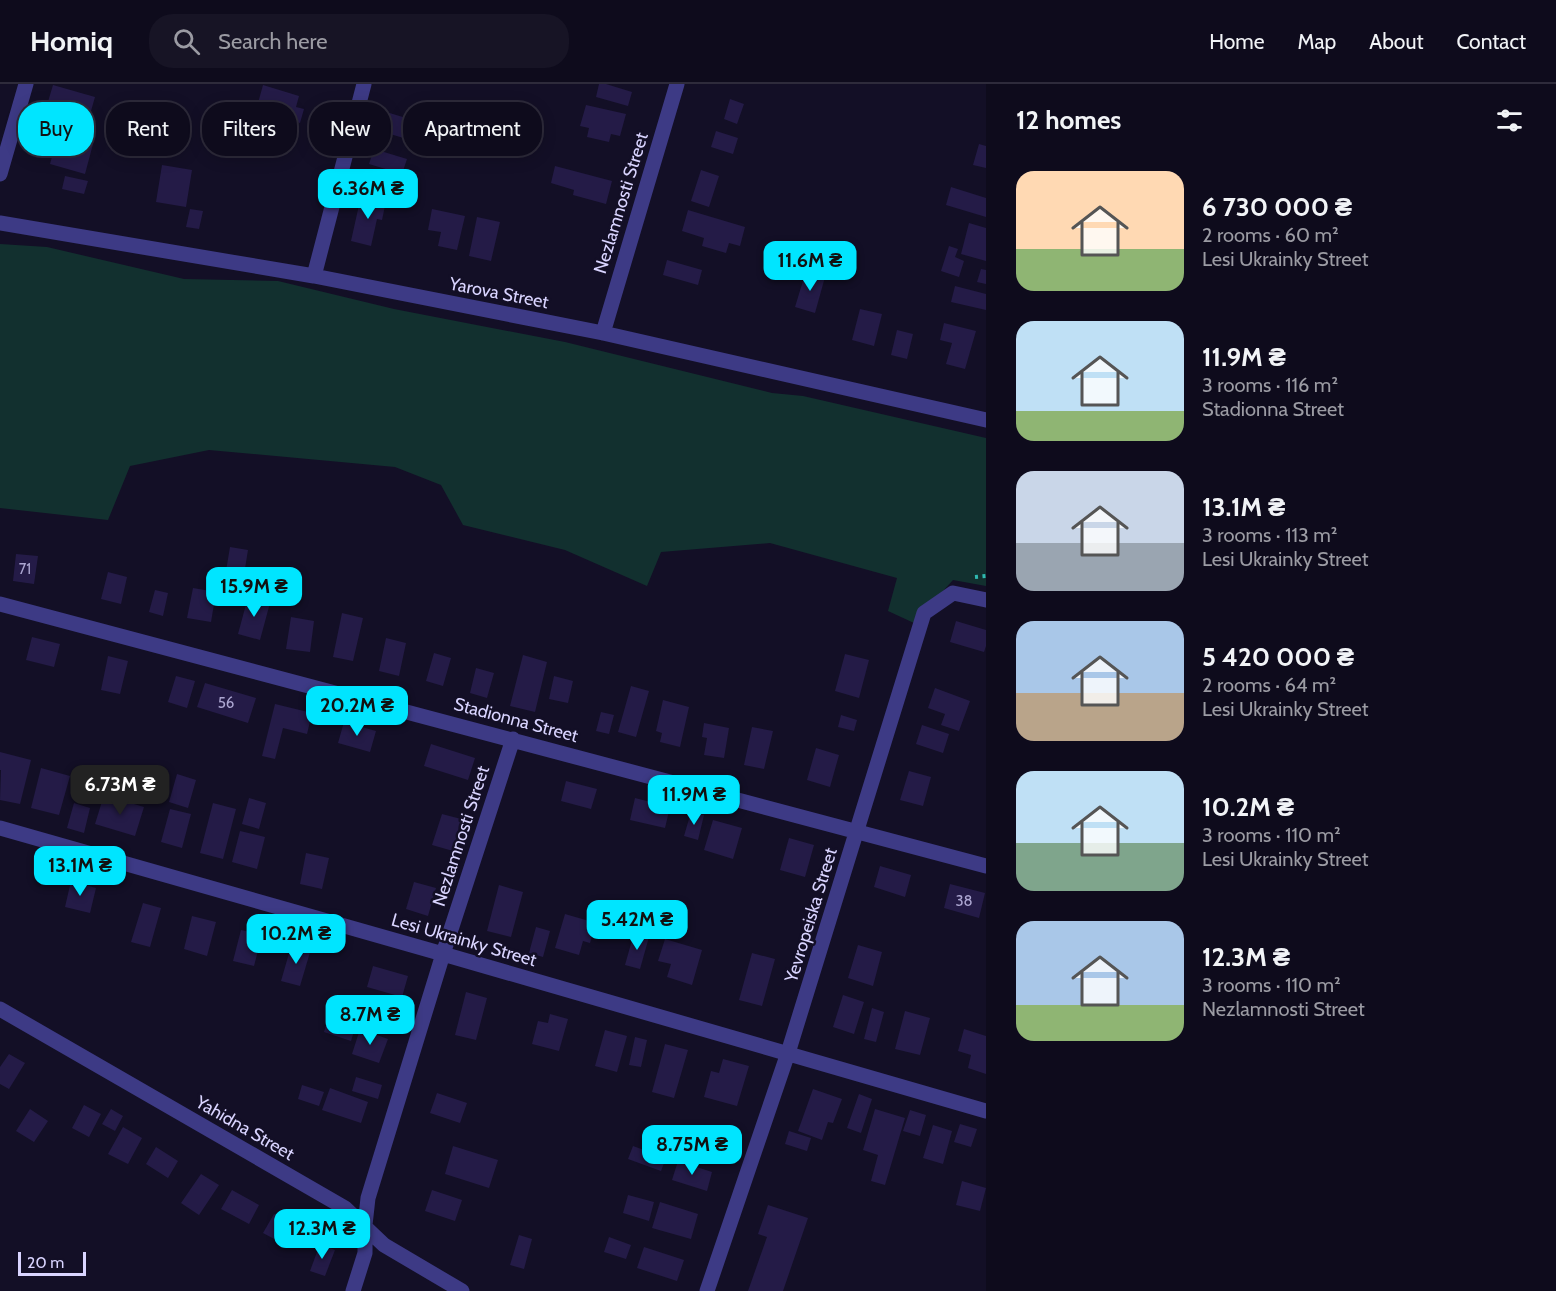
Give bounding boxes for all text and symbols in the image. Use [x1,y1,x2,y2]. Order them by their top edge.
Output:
search box [149,14,569,68]
text: Homiq [30,24,113,58]
icon: search [170,25,203,58]
text: Search here [218,28,327,55]
text: Home [1209,29,1265,54]
text: Map [1298,29,1336,54]
text: About [1369,29,1423,54]
text: Contact [1456,29,1526,54]
chip: Buy [18,102,94,156]
chip: Rent [106,102,190,156]
chip: Filters [202,102,297,156]
chip: New [309,102,391,156]
chip: Apartment [403,102,542,156]
text: 12 homes [1016,104,1121,136]
icon: filters [1493,104,1526,137]
street label: Nezlamnosti Street [589,130,653,276]
pin: 6.36M ₴ [313,169,423,220]
text: 6.36M ₴ [332,176,404,200]
text: 6 730 000 ₴ [1202,191,1352,223]
icon: home [1064,195,1136,267]
text: 2 rooms · 60 m² [1202,223,1339,247]
pin: 11.6M ₴ [755,241,865,292]
text: Lesi Ukrainky Street [1202,247,1368,271]
text: 11.6M ₴ [778,248,842,272]
street label: Yarova Street [447,272,550,313]
text: 11.9M ₴ [1202,341,1286,373]
icon: home [1064,345,1136,417]
text: 3 rooms · 116 m² [1202,373,1338,397]
text: Stadionna Street [1202,397,1344,421]
text: 13.1M ₴ [1202,491,1285,523]
icon: home [1064,495,1136,567]
text: 3 rooms · 113 m² [1202,523,1338,547]
text: Lesi Ukrainky Street [1202,547,1368,571]
house number: 71 [19,560,31,578]
pin: 15.9M ₴ [199,567,309,618]
text: 15.9M ₴ [220,574,288,598]
text: 5 420 000 ₴ [1202,641,1354,673]
icon: home [1064,645,1136,717]
text: 2 rooms · 64 m² [1202,673,1336,697]
pin: 20.2M ₴ [302,686,412,737]
text: 20.2M ₴ [320,693,394,717]
street label: Stadionna Street [451,693,581,747]
house number: 56 [218,694,234,712]
text: Lesi Ukrainky Street [1202,697,1368,721]
street label: Nezlamnosti Street [428,763,494,909]
pin: 6.73M ₴ [65,765,175,816]
text: 6.73M ₴ [84,772,156,796]
pin: 11.9M ₴ [639,775,749,826]
text: 11.9M ₴ [662,782,726,806]
text: 10.2M ₴ [1202,791,1294,823]
icon: home [1064,795,1136,867]
text: 3 rooms · 110 m² [1202,823,1341,847]
street label: Yevropeiska Street [780,845,842,986]
pin: 13.1M ₴ [25,846,135,897]
text: Lesi Ukrainky Street [1202,847,1368,871]
text: 13.1M ₴ [48,853,112,877]
house number: 38 [955,892,973,910]
pin: 5.42M ₴ [582,900,692,951]
text: 5.42M ₴ [601,907,673,931]
street label: Lesi Ukrainky Street [389,909,539,971]
pin: 10.2M ₴ [241,914,351,965]
text: 10.2M ₴ [261,921,331,945]
text: 12.3M ₴ [1202,941,1290,973]
icon: home [1064,945,1136,1017]
text: 3 rooms · 110 m² [1202,973,1341,997]
pin: 8.7M ₴ [321,995,419,1046]
text: Nezlamnosti Street [1202,997,1365,1021]
text: 8.7M ₴ [340,1002,400,1026]
street label: Yahidna Street [191,1090,298,1165]
pin: 8.75M ₴ [637,1125,747,1176]
text: 8.75M ₴ [656,1132,728,1156]
pin: 12.3M ₴ [267,1209,377,1260]
text: 12.3M ₴ [288,1216,356,1240]
scale bar [18,1249,86,1276]
text: 20 m [27,1253,64,1272]

